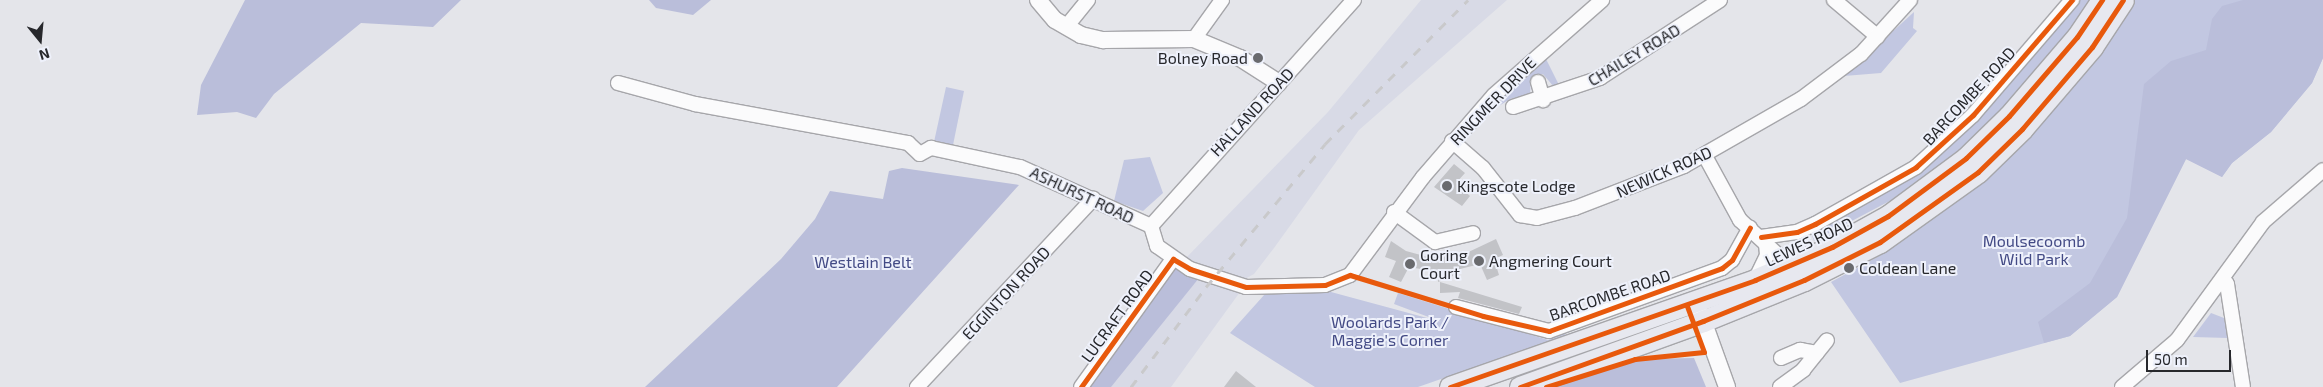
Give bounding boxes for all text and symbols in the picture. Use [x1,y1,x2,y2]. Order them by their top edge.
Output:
north arrow [15,15,65,65]
street label: CHAILEY ROAD [1584,20,1684,90]
street label: BARCOMBE ROAD [1919,43,2019,149]
text: N [37,45,52,64]
place label: Bolney Road [1158,48,1248,68]
marker: Bolney Road [1252,52,1264,64]
street label: RINGMER DRIVE [1446,53,1540,149]
street label: HALLAND ROAD [1206,64,1298,160]
street label: NEWICK ROAD [1613,142,1715,202]
street label: ASHURST ROAD [1027,162,1137,228]
place label: Kingscote Lodge [1457,176,1576,196]
marker: Kingscote Lodge [1441,180,1453,192]
street label: LEWES ROAD [1762,213,1856,271]
park label: Moulsecoomb Wild Park [1983,231,2085,269]
street label: EGGINTON ROAD [958,243,1054,343]
place label: Goring Court [1420,245,1468,283]
place label: Angmering Court [1489,251,1612,271]
park label: Westlain Belt [814,252,912,272]
marker: Angmering Court [1473,255,1485,267]
marker: Goring Court [1404,258,1416,270]
place label: Coldean Lane [1859,258,1956,278]
marker: Coldean Lane [1843,262,1855,274]
street label: BARCOMBE ROAD [1547,265,1673,325]
street label: LUCRAFT ROAD [1077,266,1157,366]
park label: Woolards Park / Maggie's Corner [1331,312,1449,350]
scale bar [2148,340,2233,372]
text: 50 m [2154,350,2188,368]

